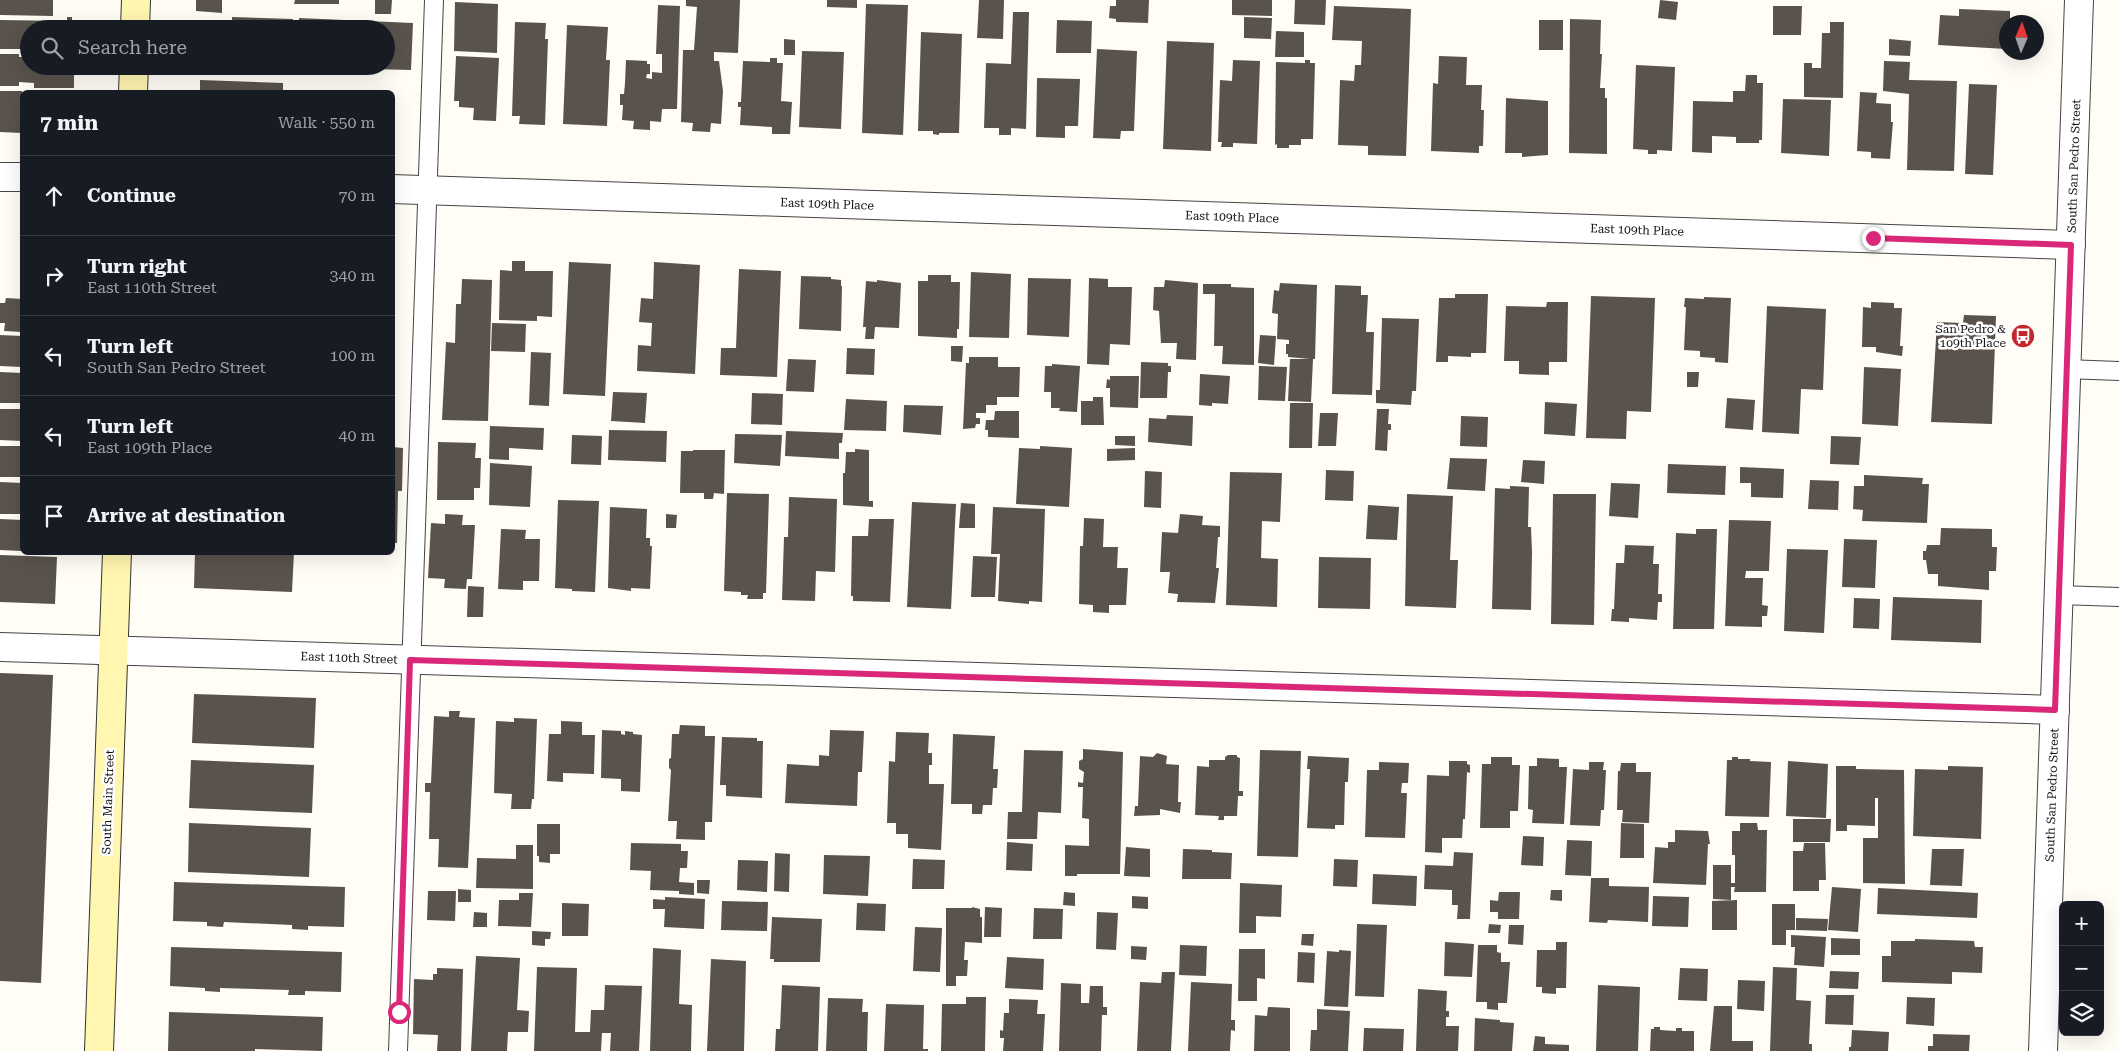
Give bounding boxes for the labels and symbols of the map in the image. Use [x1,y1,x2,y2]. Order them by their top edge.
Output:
north arrow [1999,15,2044,60]
street label: South San Pedro Street [2065,98,2083,233]
street label: East 109th Place [780,195,875,213]
street label: East 109th Place [1185,208,1280,226]
street label: East 109th Place [1590,221,1685,239]
route end [1862,227,1885,250]
place label: San Pedro & 109th Place [1935,322,2006,350]
bus stop icon: San Pedro & 109th Place [2010,323,2036,349]
street label: East 110th Street [300,649,398,667]
street label: South San Pedro Street [2043,727,2061,862]
street label: South Main Street [99,749,117,855]
route start [388,1001,411,1024]

